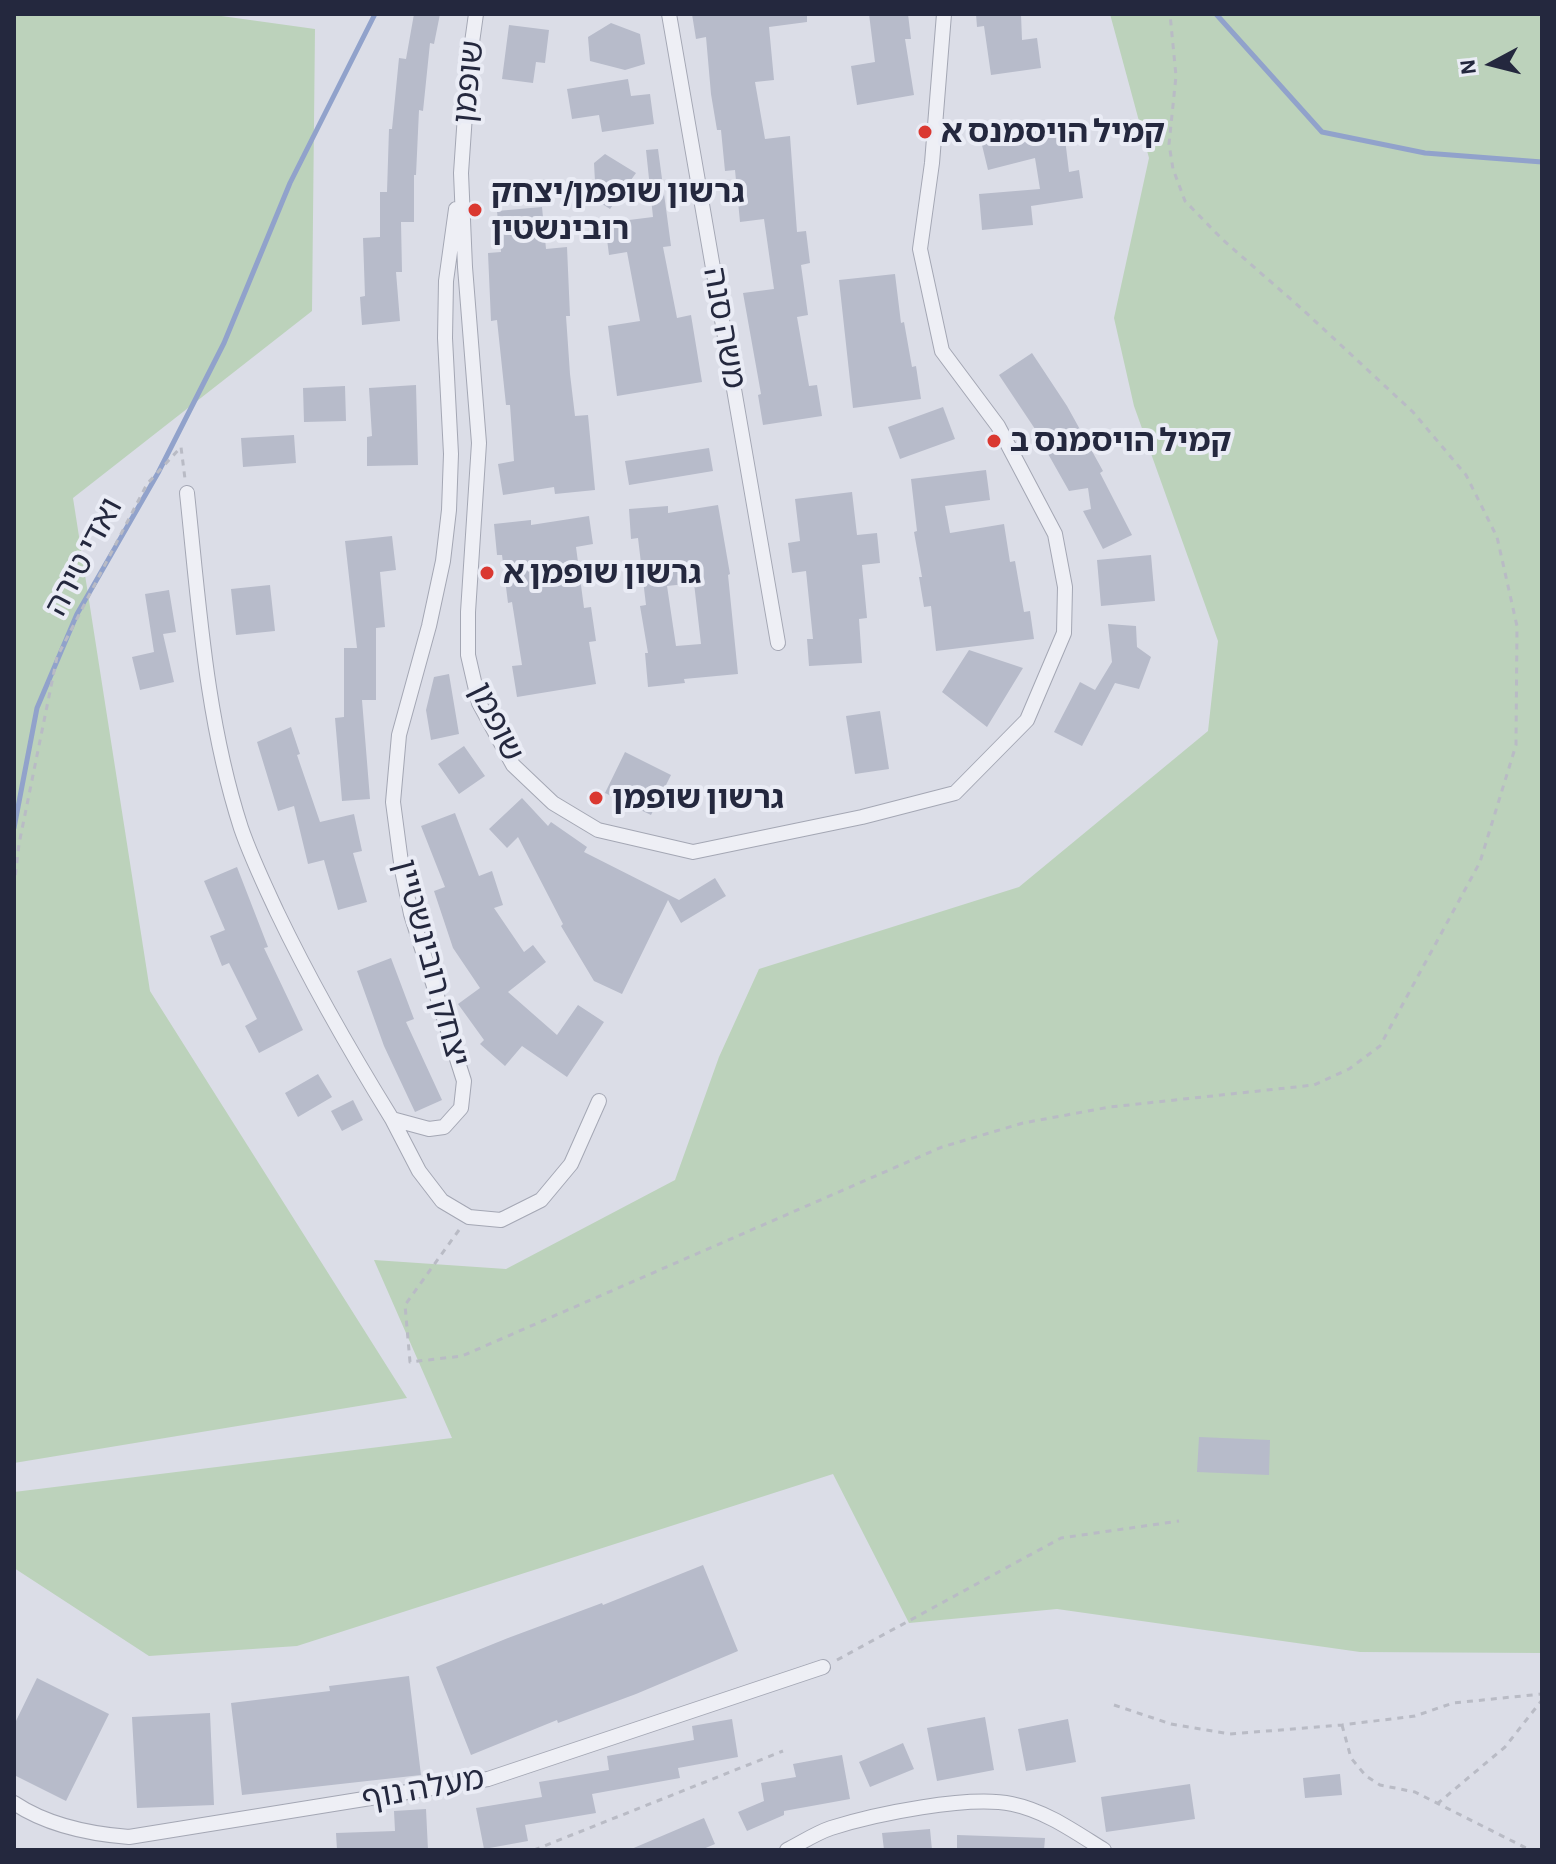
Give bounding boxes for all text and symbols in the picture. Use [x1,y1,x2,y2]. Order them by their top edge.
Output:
north arrow [1452,24,1532,104]
street label: שופמן [446,39,492,125]
text: N [1456,58,1480,76]
place label: קמיל הויסמנס א [941,113,1165,151]
marker: קמיל הויסמנס א [916,123,934,141]
place label: גרשון שופמן/יצחק רובינשטין [491,173,745,248]
marker: גרשון שופמן/יצחק רובינשטין [466,201,484,219]
street label: משה סנה [694,264,754,392]
place label: קמיל הויסמנס ב [1010,422,1231,460]
marker: קמיל הויסמנס ב [985,432,1003,450]
street label: ואדי טירה [37,492,131,622]
place label: גרשון שופמן א [503,554,701,592]
marker: גרשון שופמן א [478,564,496,582]
street label: שופמן [460,676,532,768]
place label: גרשון שופמן [612,779,784,817]
marker: גרשון שופמן [587,789,605,807]
street label: יצחק רובינשטיין [385,855,477,1071]
street label: מעלה נוף [359,1759,487,1819]

